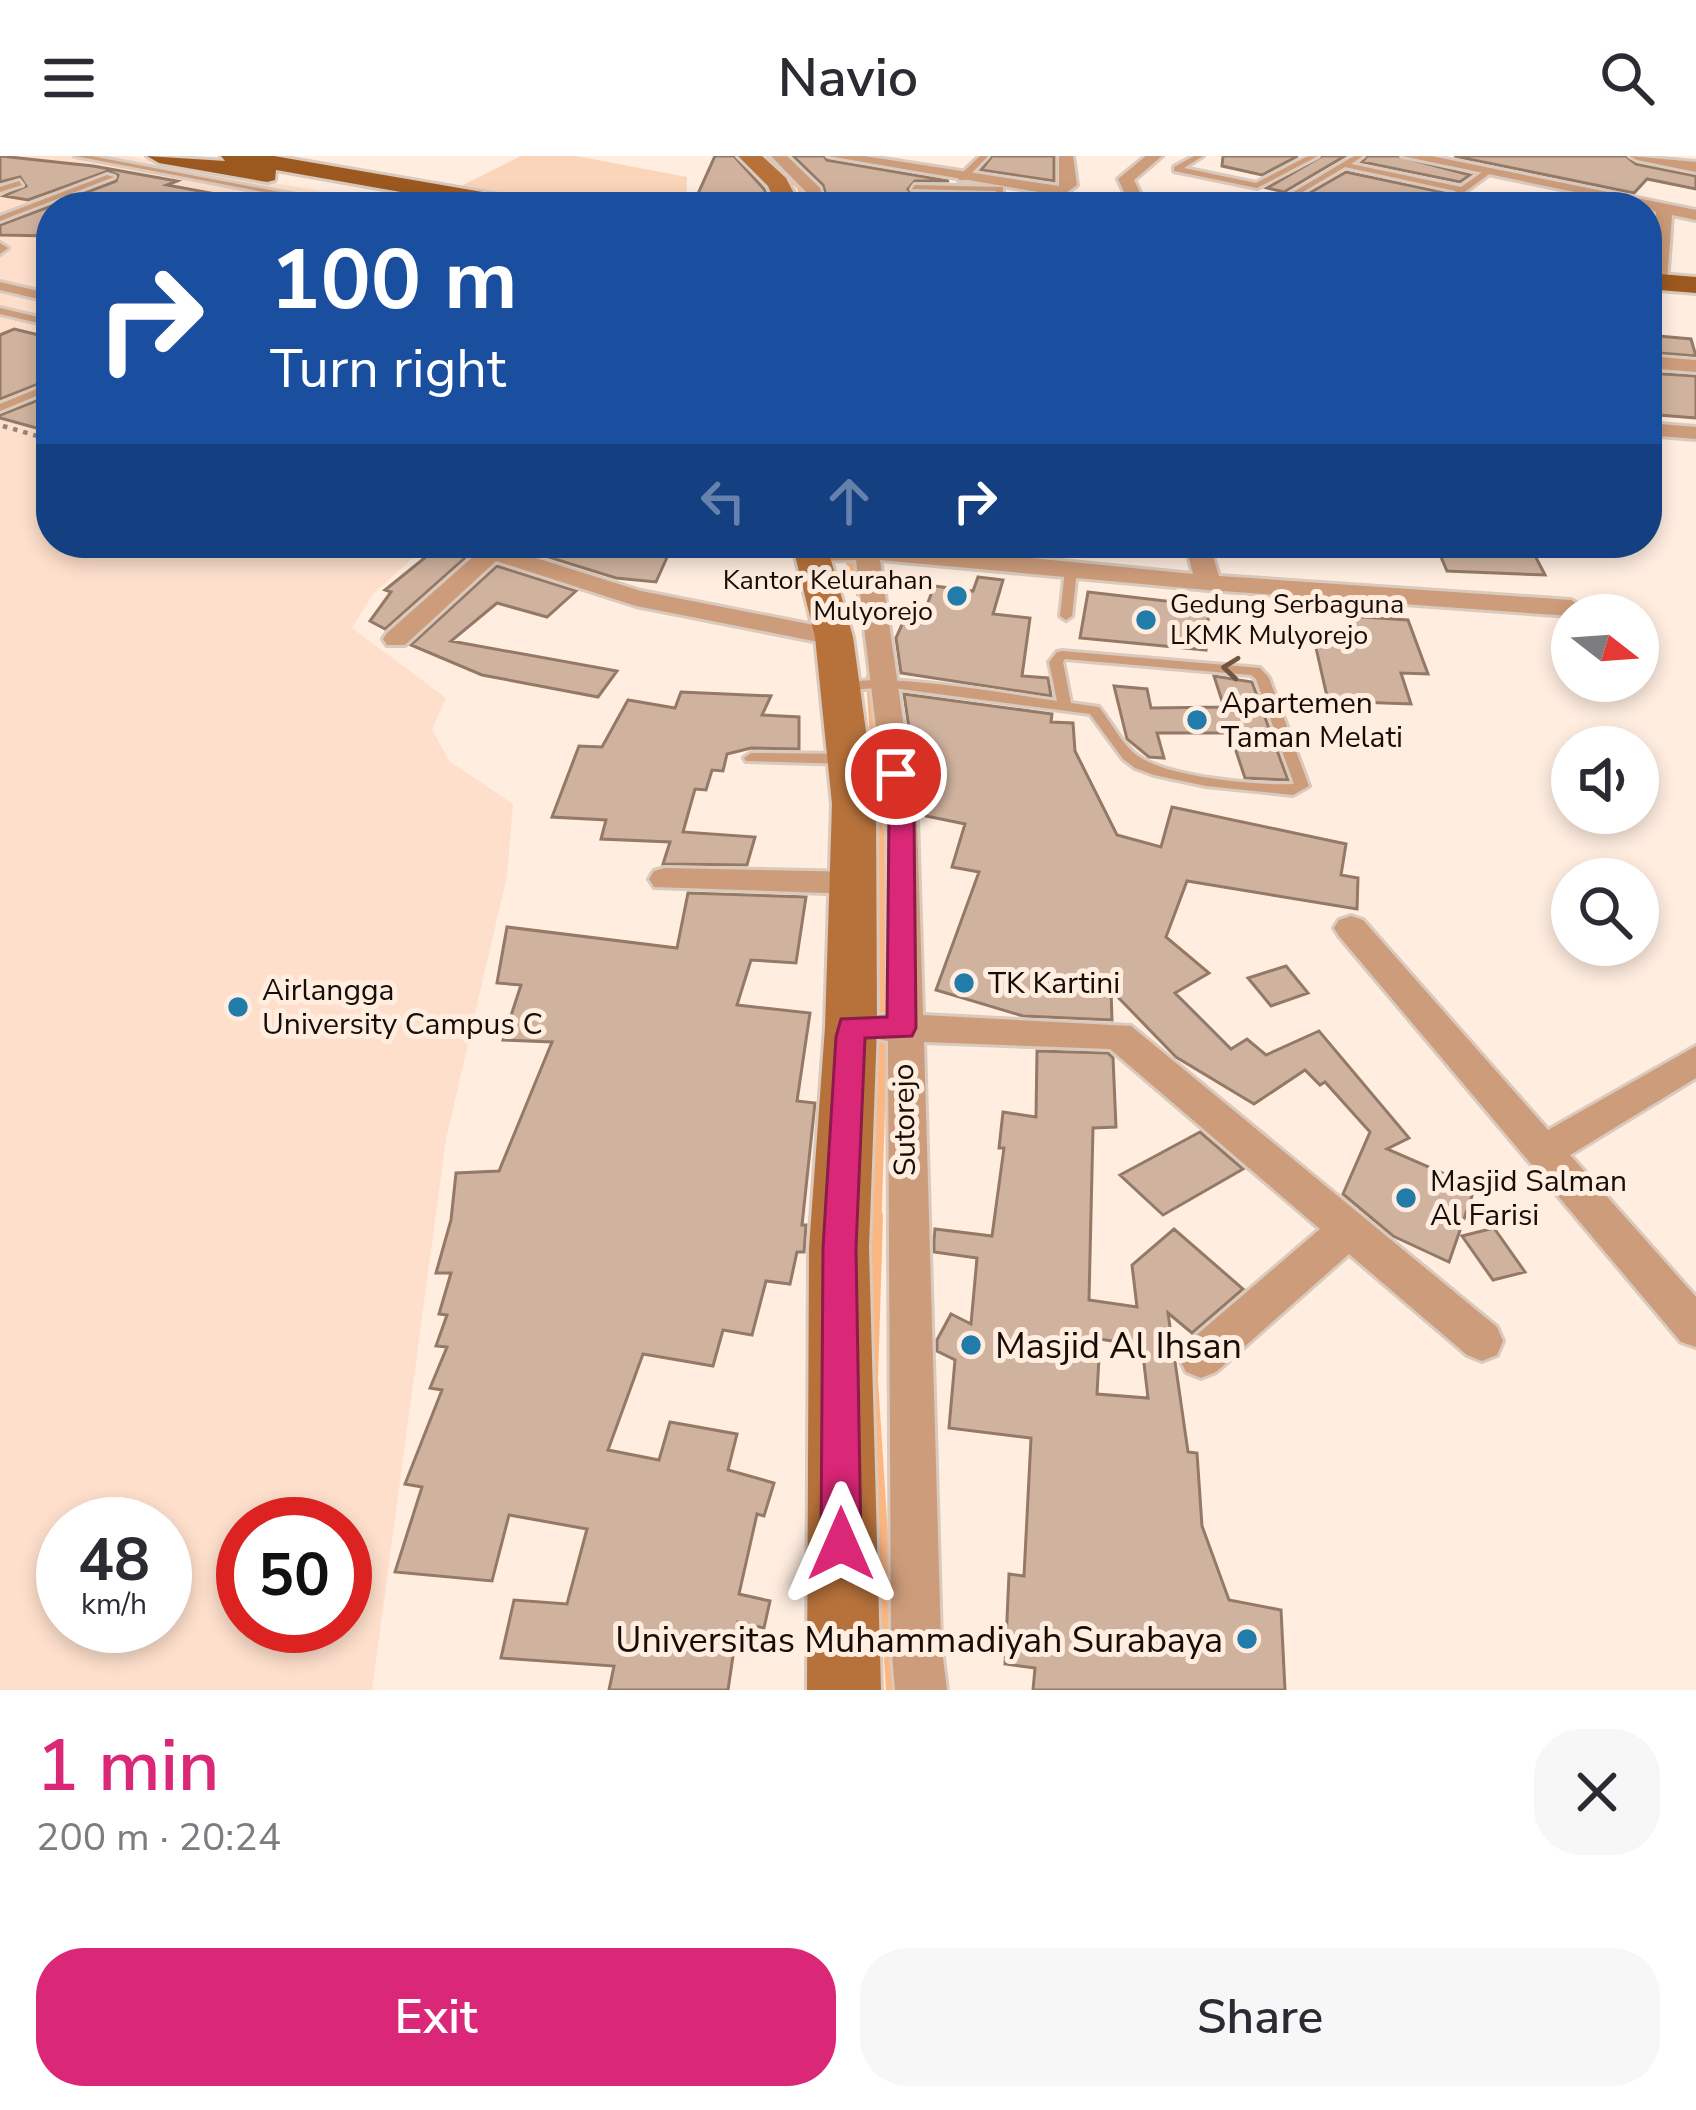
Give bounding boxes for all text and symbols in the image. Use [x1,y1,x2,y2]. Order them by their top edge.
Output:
text: Navio [778,41,918,115]
icon: menu [36,45,102,111]
icon: search [1594,45,1660,111]
text: 100 m [270,223,518,338]
icon: right [72,240,228,396]
text: Turn right [270,332,506,406]
icon: left [690,468,756,534]
icon: ahead [816,468,882,534]
icon: right [942,468,1008,534]
place label: Kantor Kelurahan Mulyorejo [723,562,933,630]
marker: Kantor Kelurahan Mulyorejo [944,583,970,609]
place label: Gedung Serbaguna LKMK Mulyorejo [1170,586,1404,654]
north arrow [1551,594,1659,702]
map controls [1551,594,1659,966]
marker: Gedung Serbaguna LKMK Mulyorejo [1133,607,1159,633]
one-way arrow [1221,656,1240,681]
place label: Apartemen Taman Melati [1221,683,1403,758]
marker: Apartemen Taman Melati [1184,707,1210,733]
pin [845,723,947,825]
button: sound [1551,726,1659,834]
icon: arrive [863,741,929,807]
button: search [1551,858,1659,966]
place label: TK Kartini [988,963,1120,1004]
place label: Airlangga University Campus C [262,970,543,1045]
marker: TK Kartini [951,970,977,996]
marker: Airlangga University Campus C [225,994,251,1020]
street label: Sutorejo [883,1063,926,1177]
place label: Masjid Salman Al Farisi [1430,1161,1627,1236]
marker: Masjid Salman Al Farisi [1393,1185,1419,1211]
place label: Masjid Al Ihsan [995,1322,1242,1371]
marker: Masjid Al Ihsan [958,1332,984,1358]
position arrow [778,1481,904,1607]
speed limit sign: 50 [216,1497,372,1653]
text: 48 [78,1519,150,1601]
text: km/h [81,1584,147,1625]
place label: Universitas Muhammadiyah Surabaya [615,1616,1223,1665]
marker: Universitas Muhammadiyah Surabaya [1234,1626,1260,1652]
text: 1 min [36,1717,219,1815]
button: close [1534,1729,1660,1855]
text: 200 m · 20:24 [36,1811,281,1864]
button: Exit [36,1948,836,2086]
button: Share [860,1948,1660,2086]

